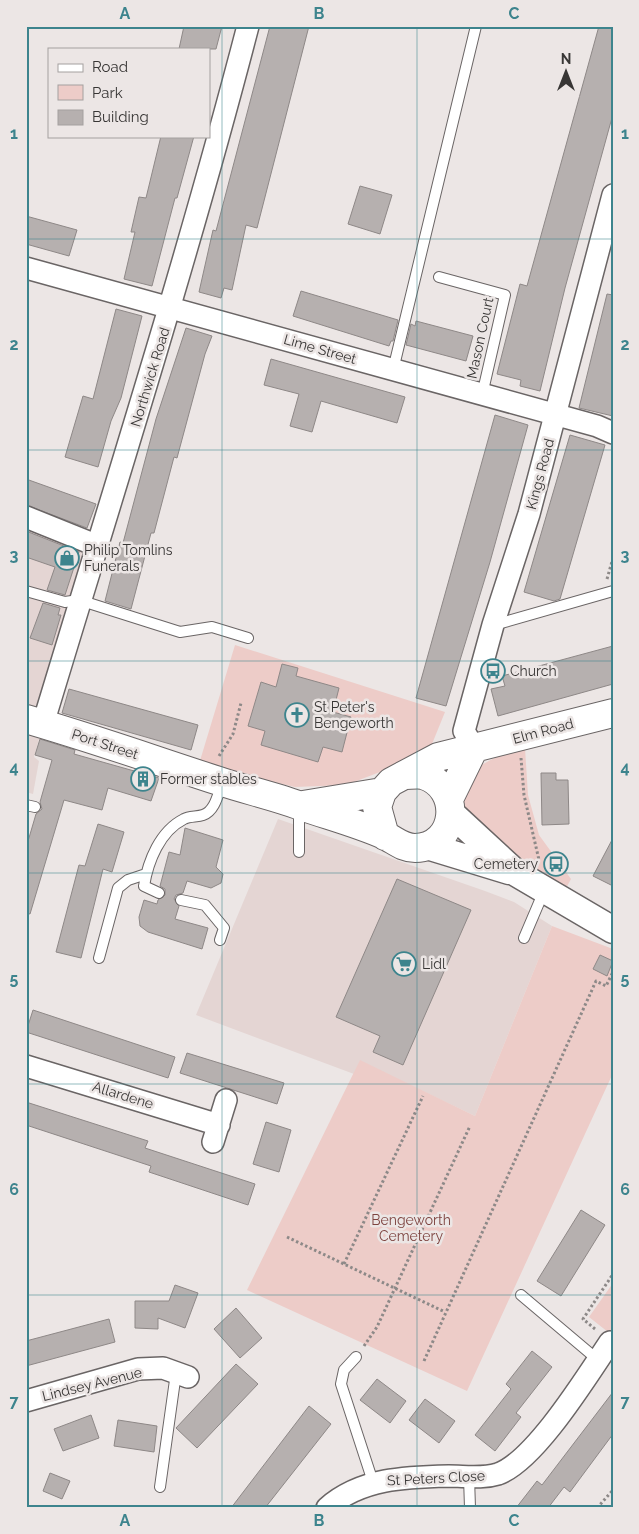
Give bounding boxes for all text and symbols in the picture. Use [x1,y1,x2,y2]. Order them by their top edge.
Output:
text: A [120,4,131,23]
text: B [314,4,325,23]
text: C [509,4,520,23]
legend [48,48,210,138]
north arrow [542,48,592,98]
text: N [561,51,571,67]
text: Road [92,58,128,76]
text: Park [92,84,123,102]
text: Building [92,108,149,126]
text: 1 [10,124,18,143]
text: 1 [621,124,629,143]
street label: Mason Court [464,296,496,380]
street label: Northwick Road [127,325,173,429]
street label: Lime Street [282,331,358,367]
text: 2 [9,335,19,354]
text: 2 [620,335,630,354]
street label: Kings Road [523,437,557,511]
place label: Philip Tomlins Funerals [84,542,173,574]
shop icon: Philip Tomlins Funerals [54,545,80,571]
text: 3 [10,546,19,565]
text: 3 [621,546,630,565]
bus stop icon: Church [480,658,506,684]
place label: Church [510,663,557,679]
place label: St Peter's Bengeworth [314,699,394,731]
church icon: St Peter's Bengeworth [284,702,310,728]
street label: Elm Road [511,715,575,747]
street label: Port Street [70,726,141,762]
text: 4 [9,758,19,777]
text: 4 [620,758,630,777]
building icon: Former stables [130,766,156,792]
place label: Former stables [160,771,257,787]
bus stop icon: Cemetery [543,851,569,877]
place label: Cemetery [474,856,538,872]
supermarket icon: Lidl [391,951,417,977]
place label: Lidl [422,956,446,972]
text: 5 [10,969,19,988]
text: 5 [621,969,630,988]
street label: Allardene [91,1078,155,1112]
text: 6 [9,1180,19,1199]
text: 6 [620,1180,630,1199]
park label: Bengeworth Cemetery [371,1212,451,1244]
street label: Lindsey Avenue [40,1364,144,1404]
text: 7 [10,1392,19,1411]
text: 7 [621,1392,630,1411]
street label: St Peters Close [387,1467,485,1489]
text: A [120,1511,131,1530]
text: B [314,1511,325,1530]
text: C [509,1511,520,1530]

